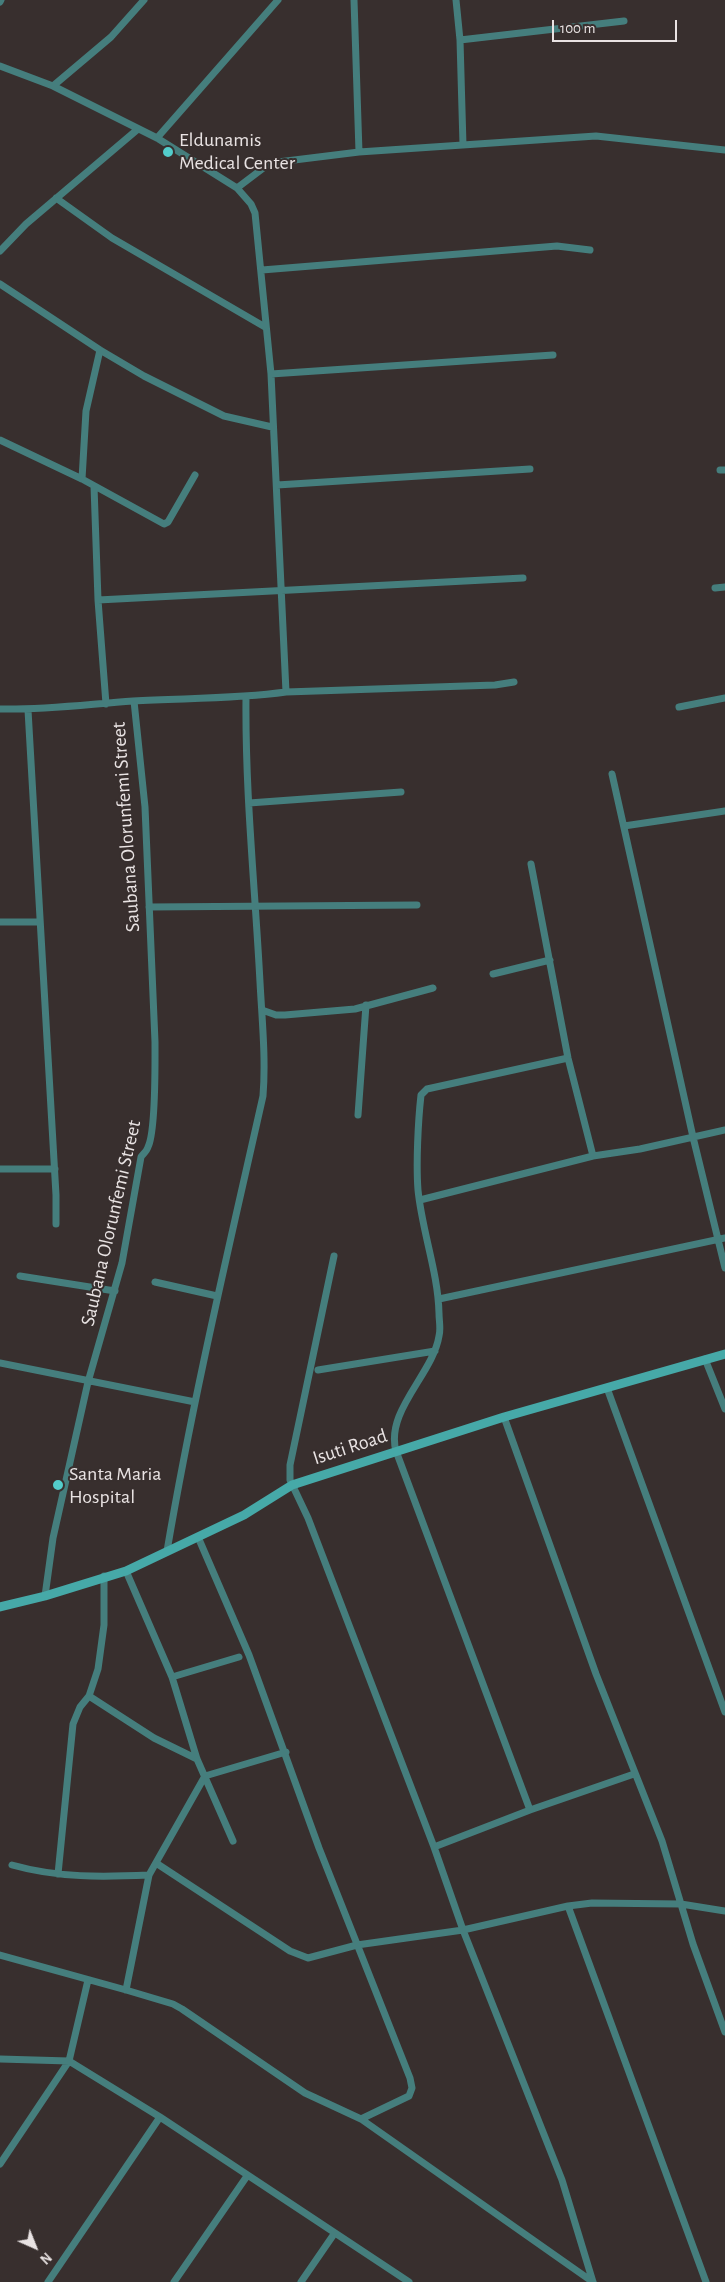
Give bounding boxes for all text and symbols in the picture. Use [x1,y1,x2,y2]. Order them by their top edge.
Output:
scale bar [555,10,680,42]
text: 100 m [560,21,595,36]
place label: Eldunamis Medical Center [179,128,295,175]
marker: Eldunamis Medical Center [161,145,175,159]
street label: Saubana Olorunfemi Street [107,721,145,933]
street label: Saubana Olorunfemi Street [76,1118,146,1328]
street label: Isuti Road [310,1424,390,1470]
place label: Santa Maria Hospital [69,1462,161,1509]
marker: Santa Maria Hospital [51,1478,65,1492]
north arrow [10,2222,60,2272]
text: N [37,2249,54,2266]

